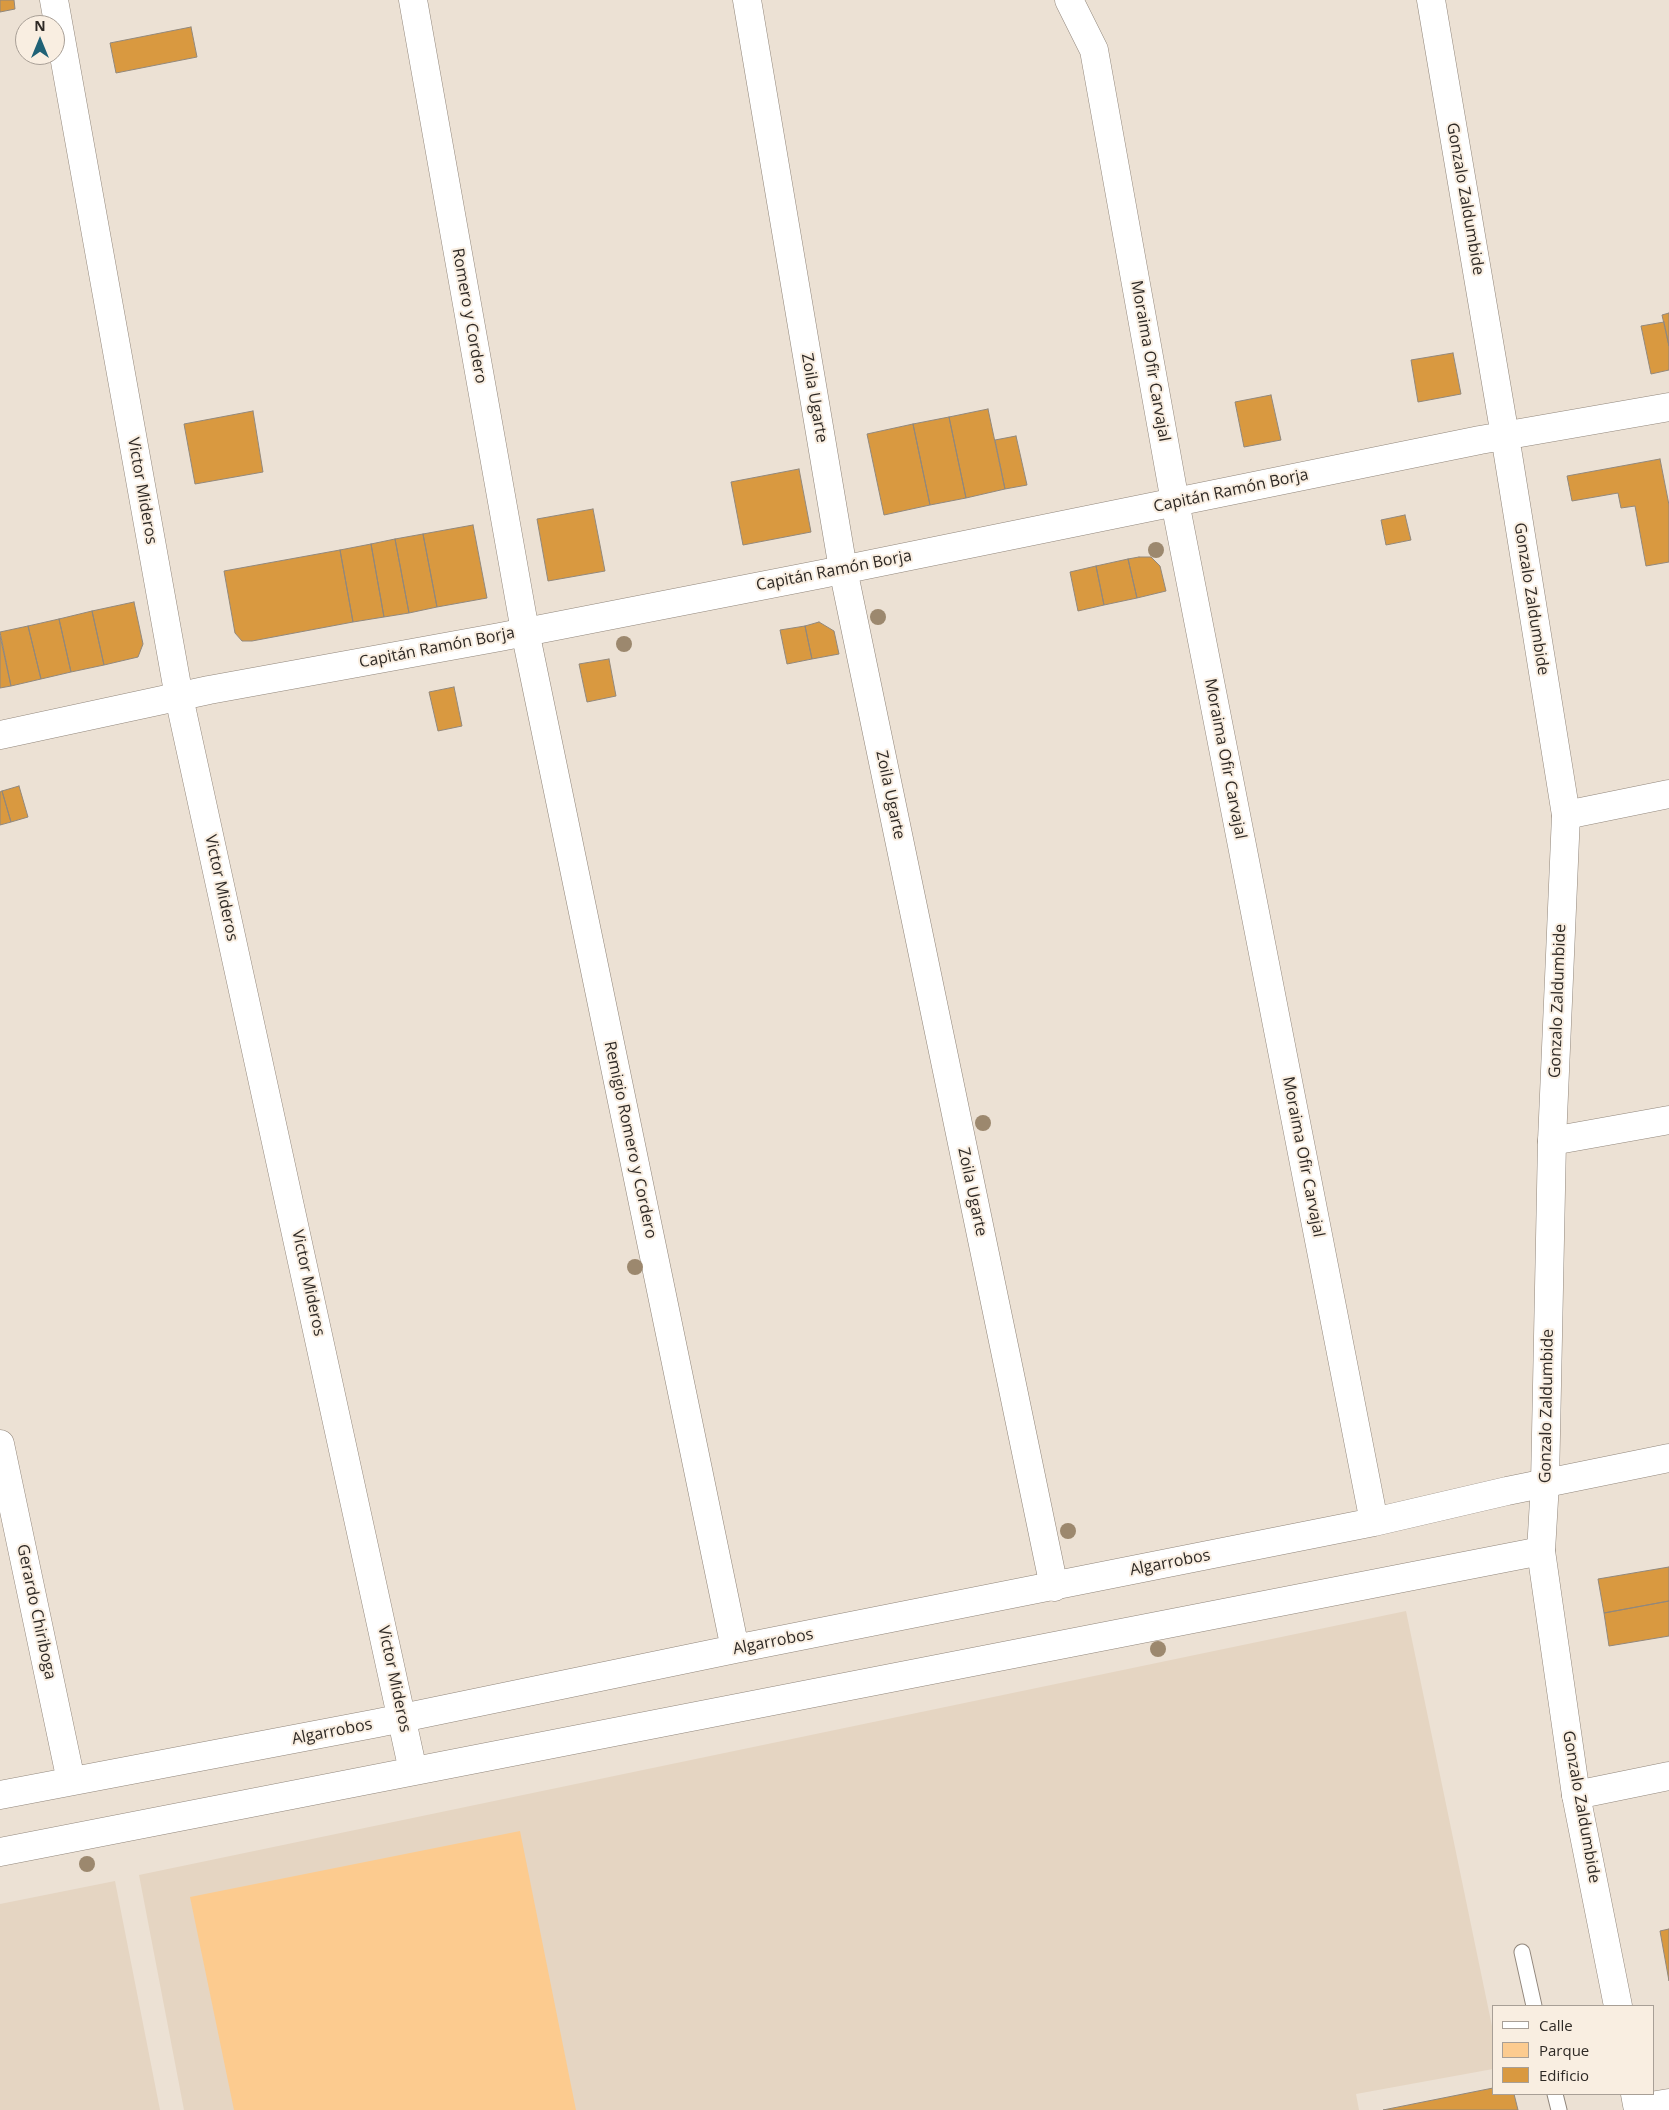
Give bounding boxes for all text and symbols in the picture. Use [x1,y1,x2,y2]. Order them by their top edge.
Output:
north arrow [15,15,65,65]
text: N [34,16,46,35]
street label: Gonzalo Zaldumbide [1442,121,1488,277]
street label: Romero y Cordero [448,247,490,385]
street label: Moraima Ofir Carvajal [1126,279,1174,443]
street label: Zoila Ugarte [797,352,831,444]
street label: Victor Mideros [123,436,161,546]
street label: Capitán Ramón Borja [1152,465,1310,517]
street label: Gonzalo Zaldumbide [1509,521,1553,677]
street label: Capitán Ramón Borja [755,547,913,595]
street label: Capitán Ramón Borja [358,624,516,672]
street label: Moraima Ofir Carvajal [1200,677,1250,841]
street label: Zoila Ugarte [871,749,909,841]
street label: Victor Mideros [200,833,242,943]
street label: Gonzalo Zaldumbide [1546,924,1570,1078]
street label: Remigio Romero y Cordero [600,1040,660,1240]
street label: Moraima Ofir Carvajal [1278,1075,1328,1239]
street label: Zoila Ugarte [953,1146,991,1238]
street label: Victor Mideros [287,1228,329,1338]
street label: Gonzalo Zaldumbide [1536,1329,1558,1483]
street label: Gerardo Chiriboga [12,1543,60,1681]
street label: Algarrobos [1128,1546,1212,1580]
street label: Victor Mideros [373,1624,415,1734]
street label: Algarrobos [731,1625,815,1659]
street label: Algarrobos [290,1715,374,1749]
street label: Gonzalo Zaldumbide [1558,1729,1604,1885]
legend [1492,2005,1654,2095]
text: Calle [1539,2015,1573,2035]
text: Parque [1539,2040,1589,2060]
text: Edificio [1539,2065,1589,2085]

